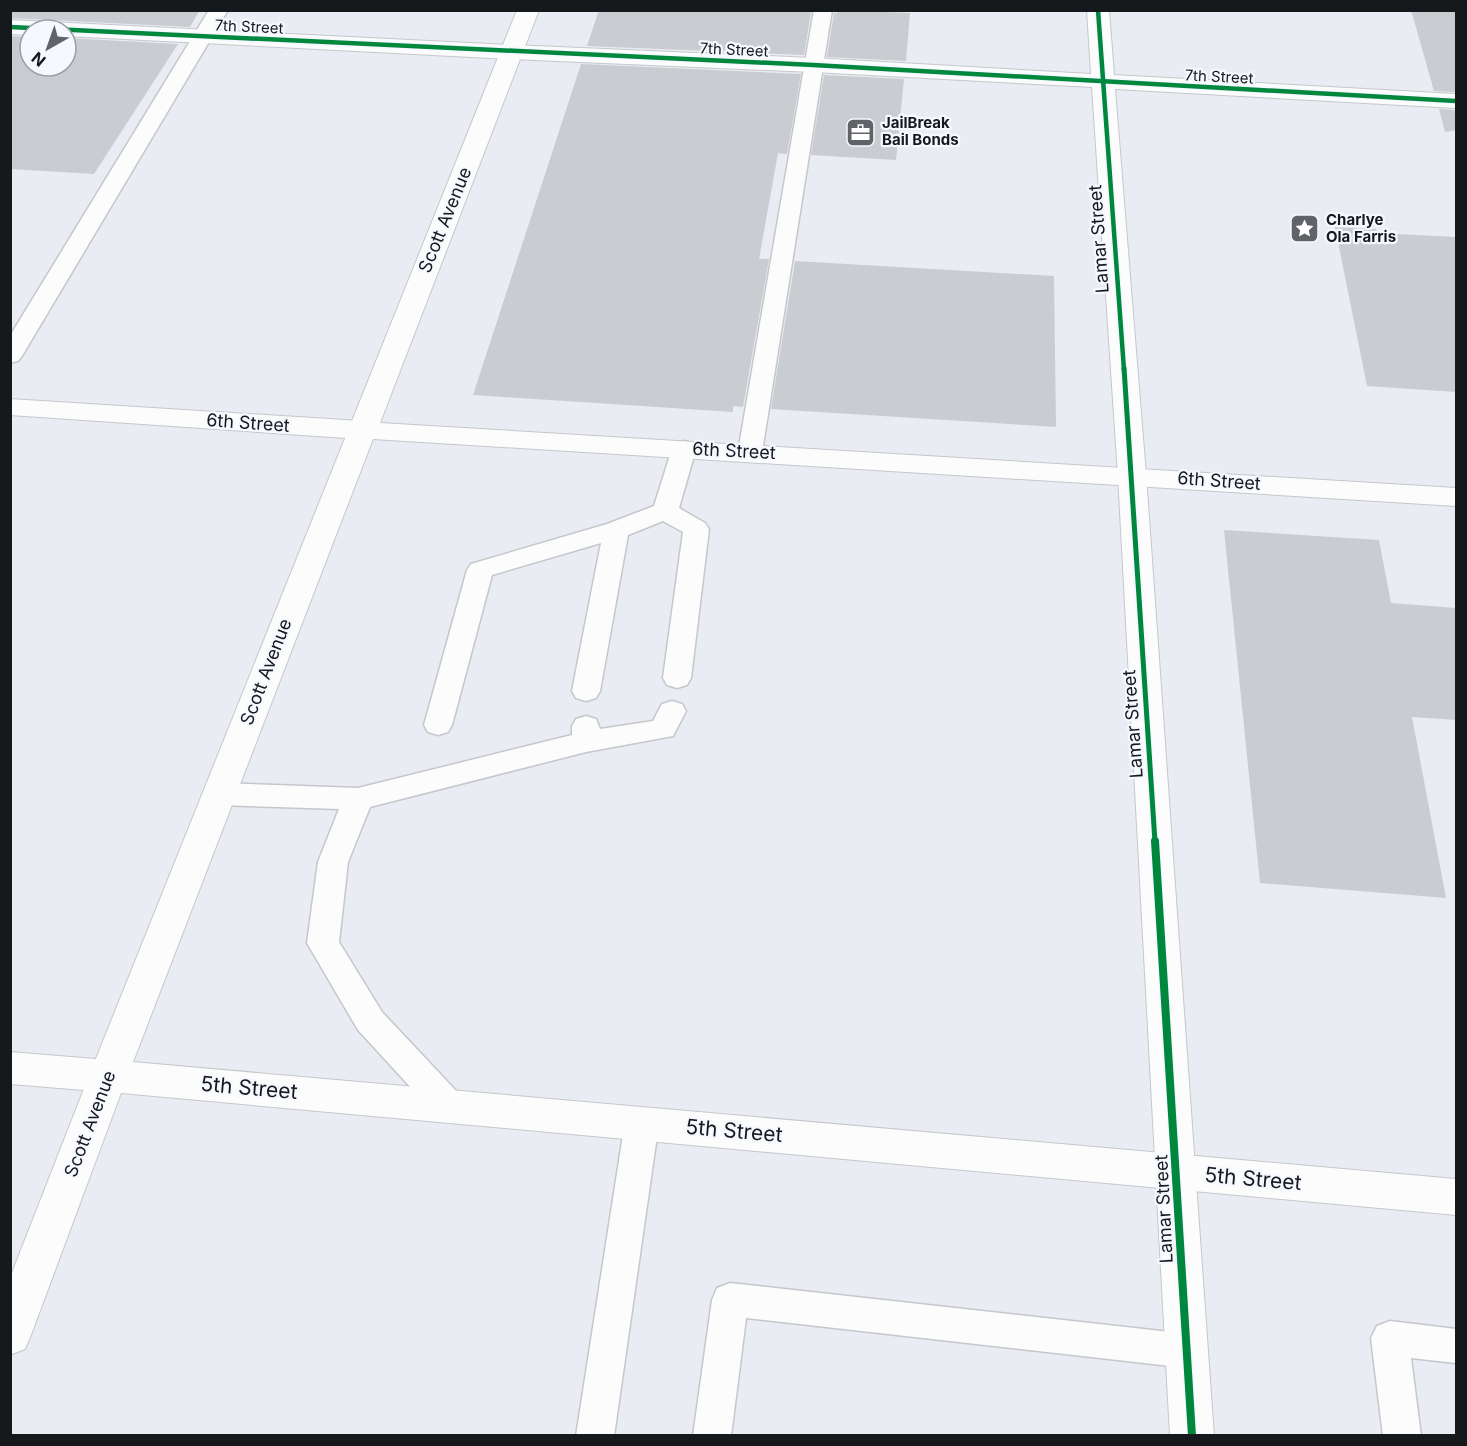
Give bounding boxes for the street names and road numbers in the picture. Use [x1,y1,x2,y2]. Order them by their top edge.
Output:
street label: 7th Street [214,15,284,38]
street label: 7th Street [699,38,769,61]
street label: 7th Street [1184,65,1254,88]
street label: Scott Avenue [414,164,475,276]
street label: Lamar Street [1084,184,1113,294]
street label: 6th Street [206,409,291,436]
street label: 6th Street [692,438,776,463]
street label: 6th Street [1177,467,1262,494]
street label: Scott Avenue [236,616,295,728]
street label: Lamar Street [1118,669,1147,779]
street label: Scott Avenue [60,1068,119,1180]
street label: 5th Street [200,1071,299,1104]
street label: 5th Street [685,1114,784,1147]
street label: Lamar Street [1150,1154,1177,1264]
street label: 5th Street [1204,1162,1303,1195]

